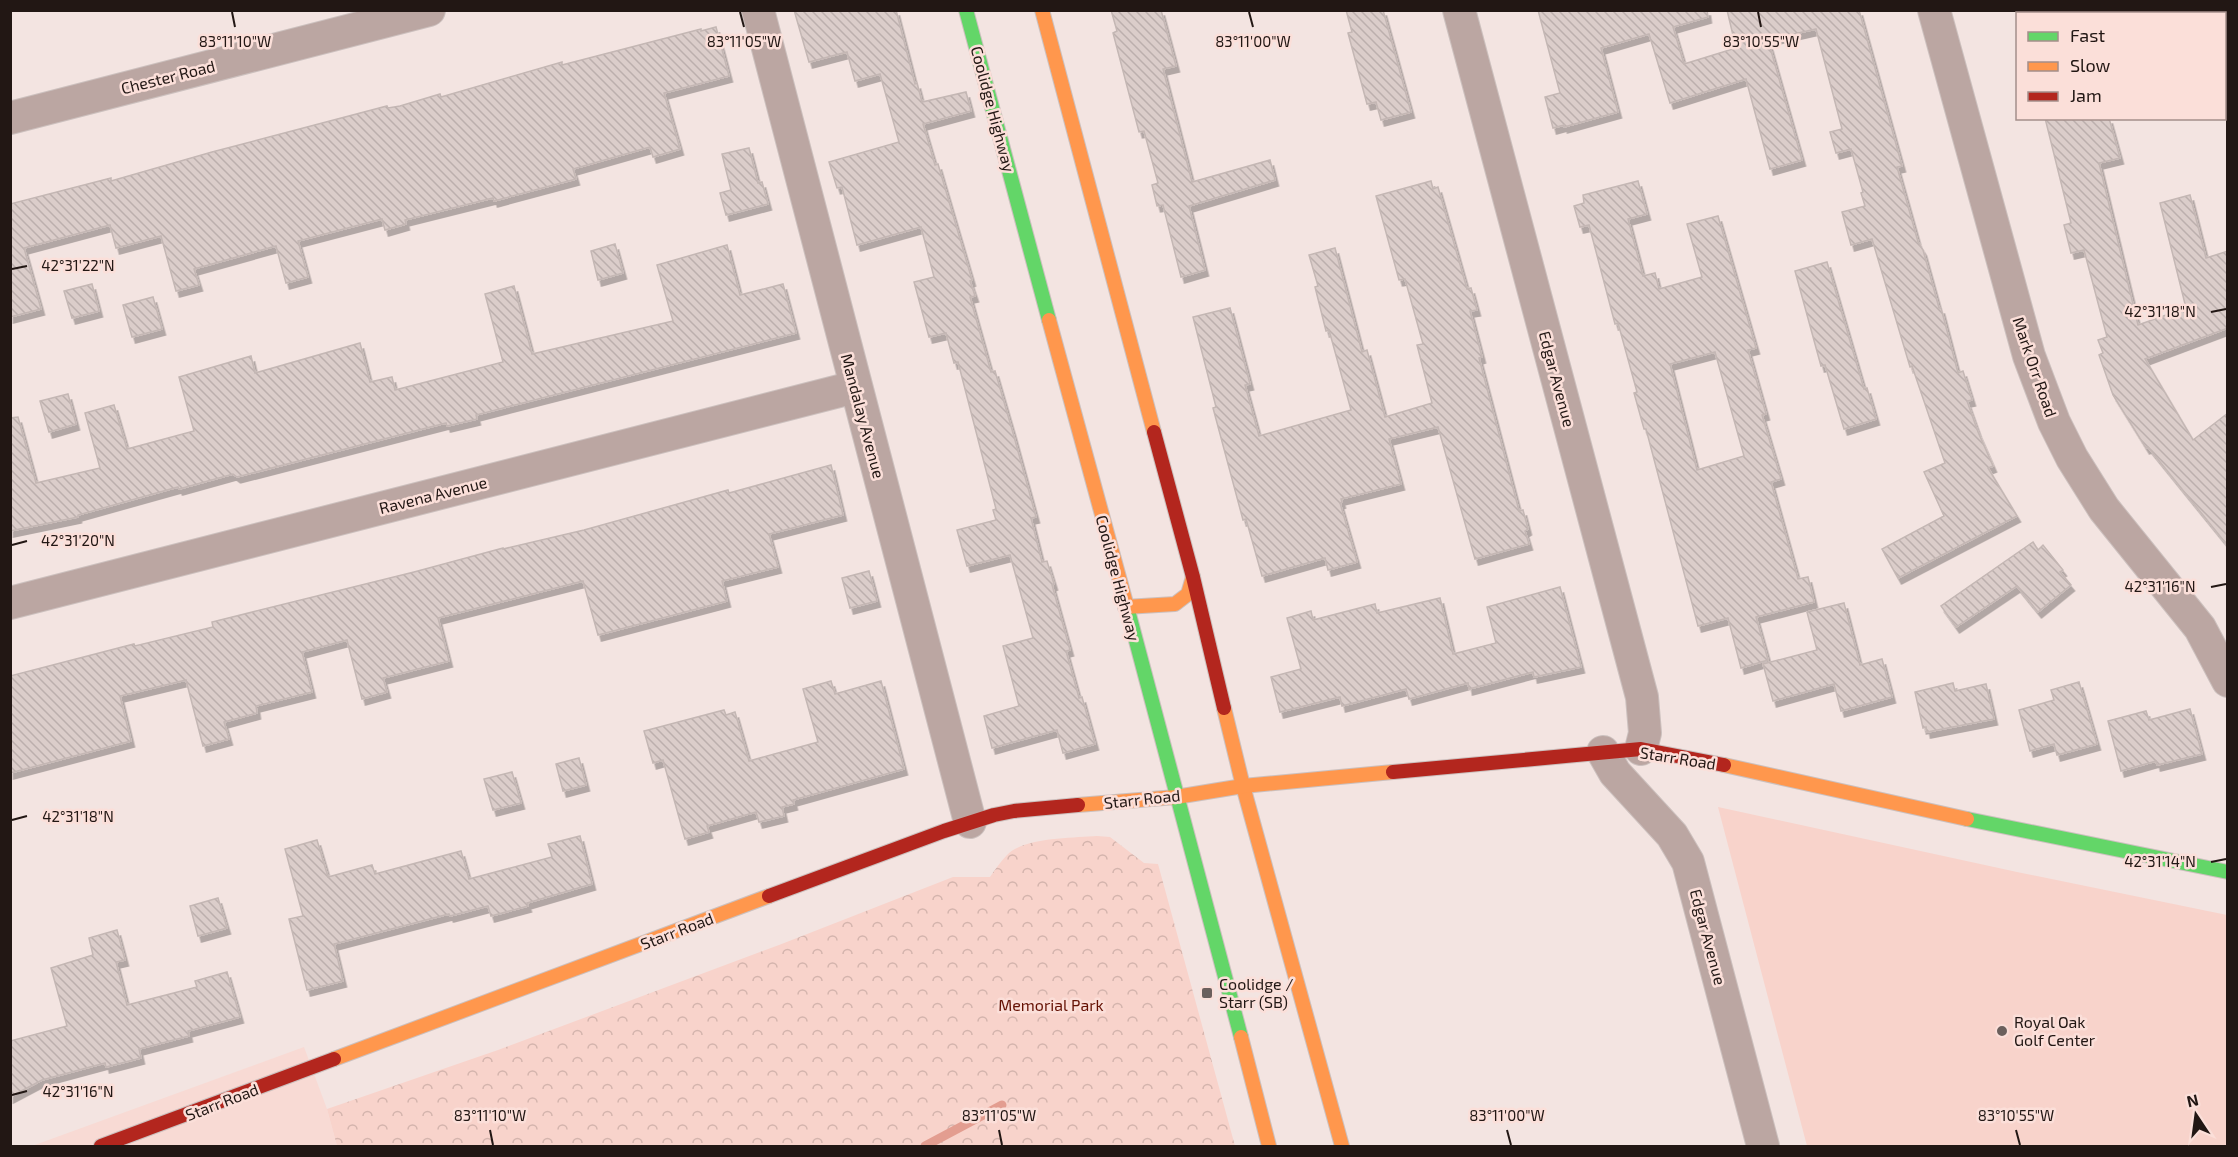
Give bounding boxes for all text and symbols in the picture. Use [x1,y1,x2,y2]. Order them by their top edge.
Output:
legend [2016,12,2226,120]
text: Fast [2070,24,2105,46]
text: 83°11'10"W [199,32,271,50]
text: 83°11'05"W [707,32,781,50]
text: 83°11'00"W [1215,32,1291,50]
text: 83°10'55"W [1723,32,1799,50]
street label: Coolidge Highway [968,44,1020,174]
text: Slow [2070,54,2111,76]
street label: Chester Road [119,56,217,97]
text: Jam [2070,84,2102,106]
text: 42°31'22"N [41,256,115,274]
text: 42°31'18"N [2124,302,2196,320]
street label: Mark Orr Road [2009,314,2061,419]
street label: Edgar Avenue [1536,329,1579,429]
street label: Mandalay Avenue [838,351,889,480]
street label: Ravena Avenue [377,472,489,517]
street label: Coolidge Highway [1093,513,1145,643]
text: 42°31'20"N [41,531,115,549]
text: 42°31'16"N [2125,577,2195,595]
street label: Starr Road [1639,742,1717,773]
street label: Starr Road [1103,785,1181,812]
text: 42°31'18"N [42,807,114,825]
text: 42°31'14"N [2124,852,2196,870]
street label: Edgar Avenue [1687,887,1730,987]
street label: Starr Road [638,908,716,953]
place label: Coolidge / Starr (SB) [1219,974,1293,1011]
marker: Coolidge / Starr (SB) [1200,986,1214,1000]
park label: Memorial Park [998,995,1104,1014]
place label: Royal Oak Golf Center [2014,1012,2096,1049]
marker: Royal Oak Golf Center [1995,1024,2009,1038]
street label: Starr Road [183,1079,261,1124]
text: 42°31'16"N [43,1082,113,1100]
north arrow [2166,1085,2226,1145]
text: N [2185,1089,2200,1110]
text: 83°11'10"W [454,1106,526,1124]
text: 83°11'05"W [962,1106,1036,1124]
text: 83°11'00"W [1469,1106,1545,1124]
text: 83°10'55"W [1978,1106,2054,1124]

